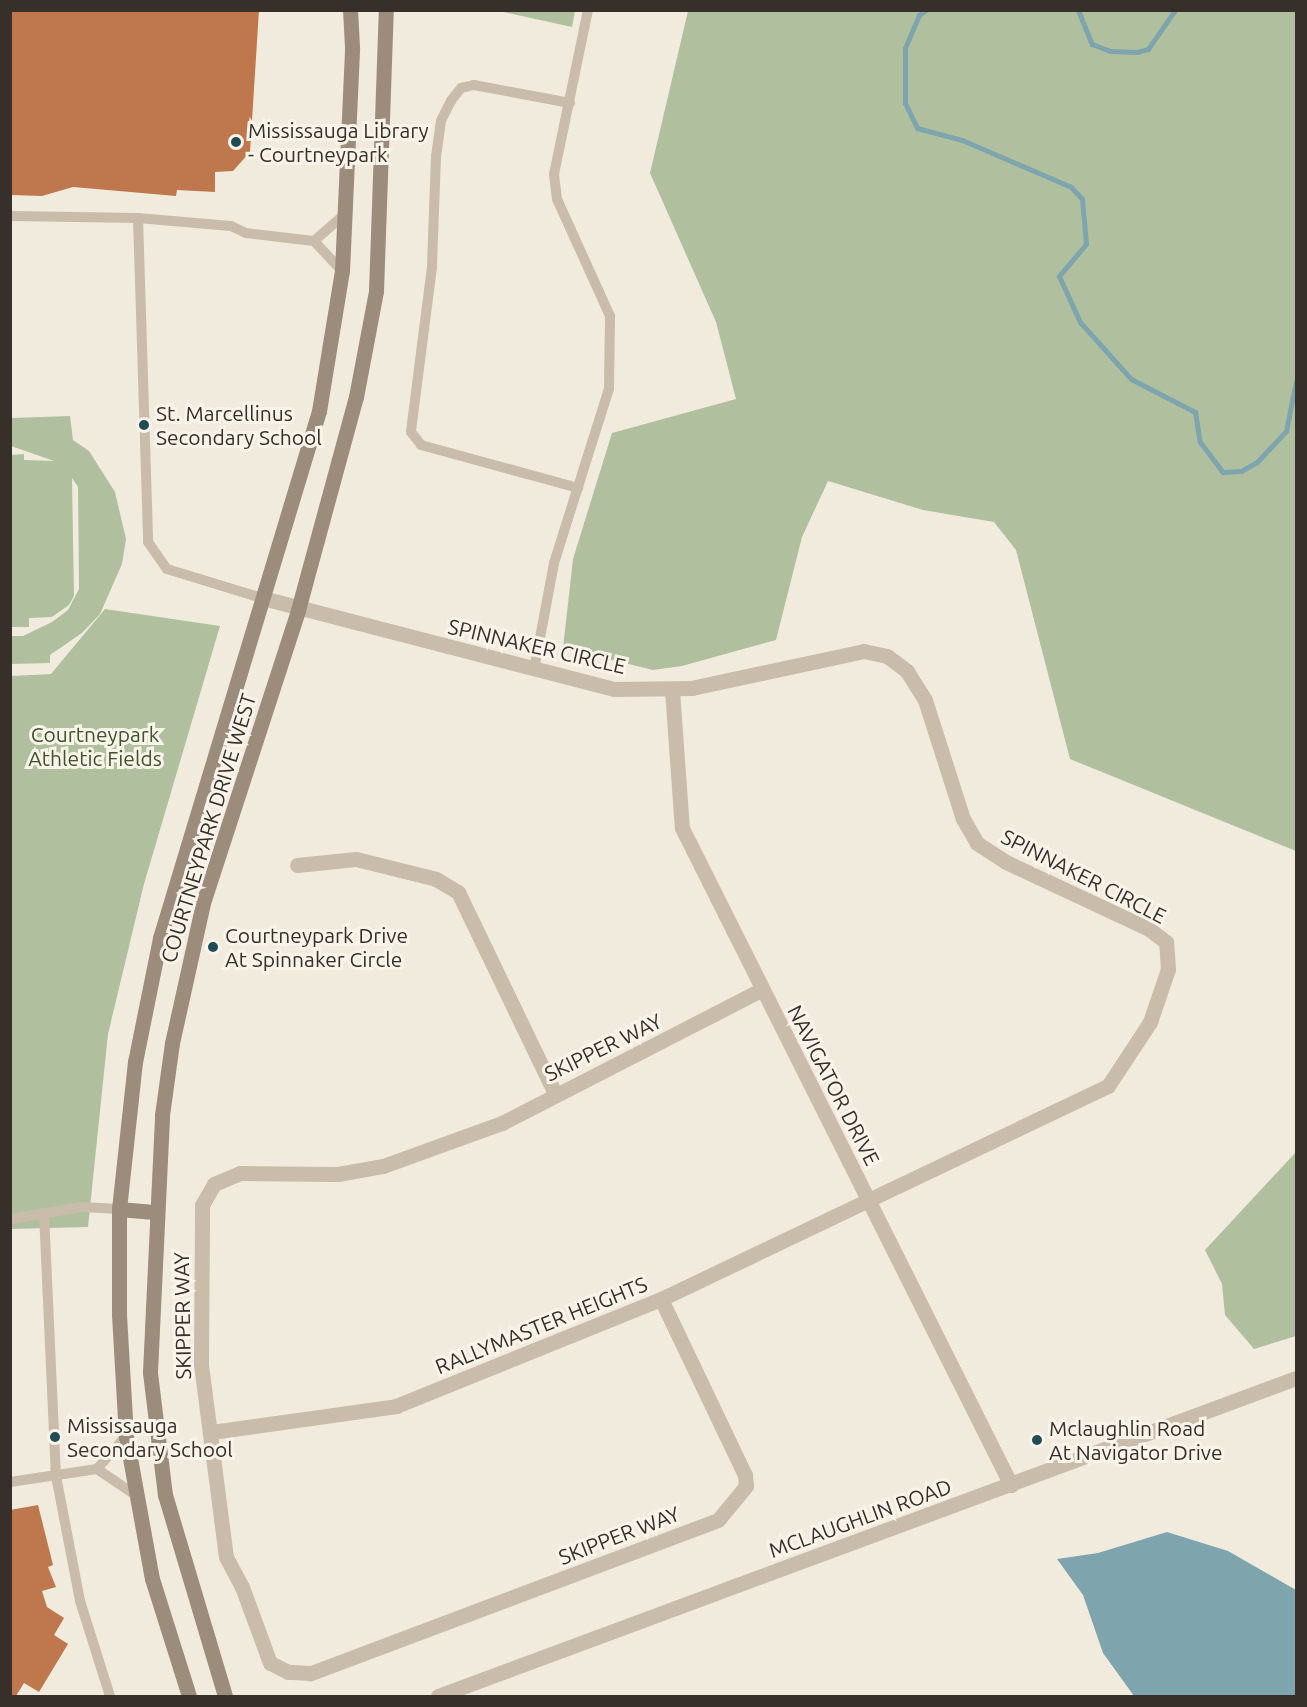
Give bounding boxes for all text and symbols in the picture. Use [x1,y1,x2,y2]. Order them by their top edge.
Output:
place label: Mississauga Library - Courtneypark [248,117,429,167]
marker: Mississauga Library - Courtneypark [229,135,243,149]
place label: St. Marcellinus Secondary School [156,400,322,450]
marker: St. Marcellinus Secondary School [137,418,151,432]
street label: SPINNAKER CIRCLE [446,613,628,679]
street label: COURTNEYPARK DRIVE WEST [155,690,261,966]
park label: Courtneypark Athletic Fields [28,721,162,771]
street label: SPINNAKER CIRCLE [997,824,1171,928]
place label: Courtneypark Drive At Spinnaker Circle [225,922,408,972]
marker: Courtneypark Drive At Spinnaker Circle [206,940,220,954]
street label: NAVIGATOR DRIVE [783,1001,885,1169]
street label: SKIPPER WAY [540,1008,666,1086]
street label: SKIPPER WAY [168,1252,196,1380]
street label: RALLYMASTER HEIGHTS [431,1271,651,1379]
place label: Mississauga Secondary School [67,1412,233,1462]
place label: Mclaughlin Road At Navigator Drive [1049,1415,1223,1465]
marker: Mississauga Secondary School [48,1430,62,1444]
marker: Mclaughlin Road At Navigator Drive [1030,1433,1044,1447]
street label: MCLAUGHLIN ROAD [765,1473,955,1563]
street label: SKIPPER WAY [555,1500,683,1570]

